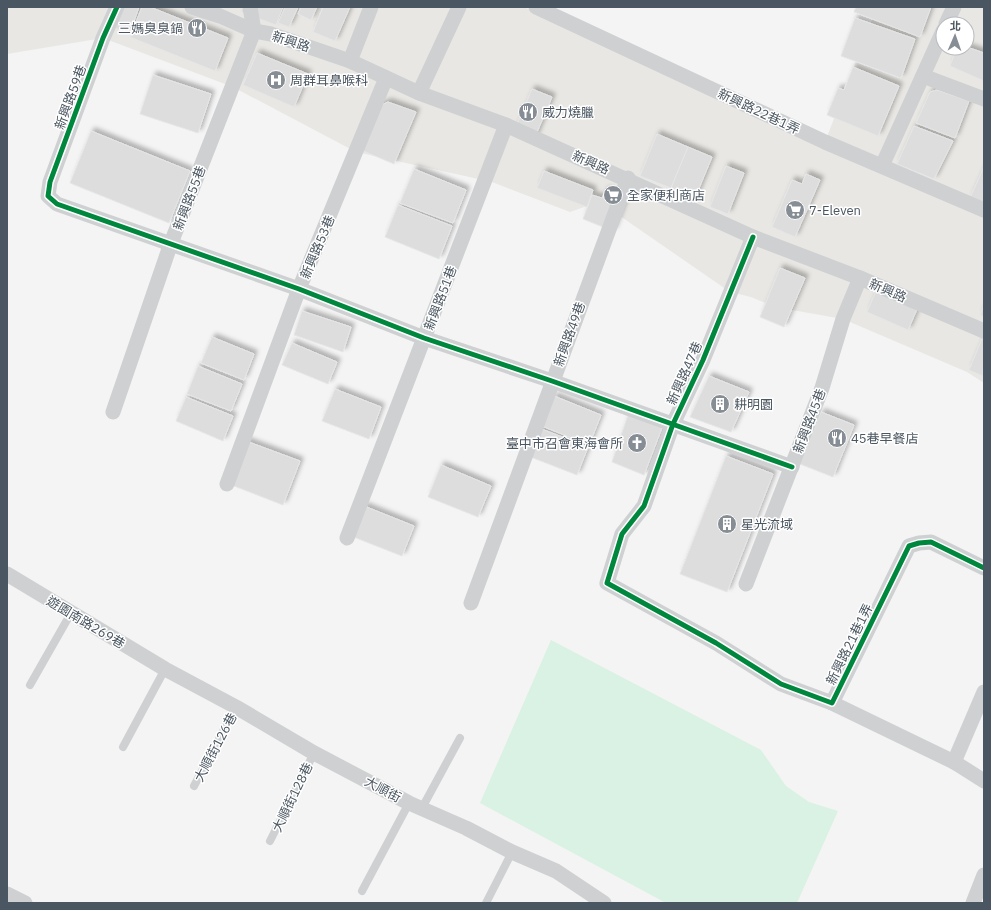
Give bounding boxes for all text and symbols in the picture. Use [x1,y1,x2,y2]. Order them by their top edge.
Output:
north arrow [935,16,975,56]
restaurant icon: 三媽臭臭鍋 [186,17,208,39]
text: 北 [950,19,961,33]
place label: 三媽臭臭鍋 [118,20,183,37]
street label: 新興路 [270,27,312,56]
street label: 新興路59巷 [51,62,90,132]
hospital icon: 周群耳鼻喉科 [265,69,287,91]
place label: 周群耳鼻喉科 [290,72,368,89]
street label: 新興路22巷1弄 [715,85,802,138]
restaurant icon: 威力燒臘 [517,101,539,123]
place label: 威力燒臘 [542,104,594,121]
street label: 新興路 [570,147,612,178]
street label: 新興路55巷 [169,164,210,233]
supermarket icon: 全家便利商店 [602,184,624,206]
place label: 全家便利商店 [627,187,705,204]
supermarket icon: 7-Eleven [784,199,806,221]
place label: 7-Eleven [809,202,861,219]
street label: 新興路53巷 [296,213,338,282]
street label: 新興路51巷 [420,264,461,333]
street label: 新興路 [867,275,909,306]
street label: 新興路49巷 [550,299,589,369]
street label: 新興路47巷 [663,339,706,408]
street label: 新興路45巷 [789,387,830,456]
building icon: 耕明園 [709,393,731,415]
place label: 耕明園 [734,396,773,413]
restaurant icon: 45巷早餐店 [826,427,848,449]
place label: 45巷早餐店 [851,430,919,447]
church icon: 臺中市召會東海會所 [626,432,648,454]
place label: 臺中市召會東海會所 [506,435,623,452]
building icon: 星光流域 [716,513,738,535]
place label: 星光流域 [741,516,793,533]
street label: 遊園南路269巷 [43,592,128,652]
street label: 新興路21巷1弄 [822,601,876,688]
street label: 大順街126巷 [190,710,241,785]
street label: 大順街128巷 [268,760,317,835]
street label: 大順街 [362,773,404,806]

